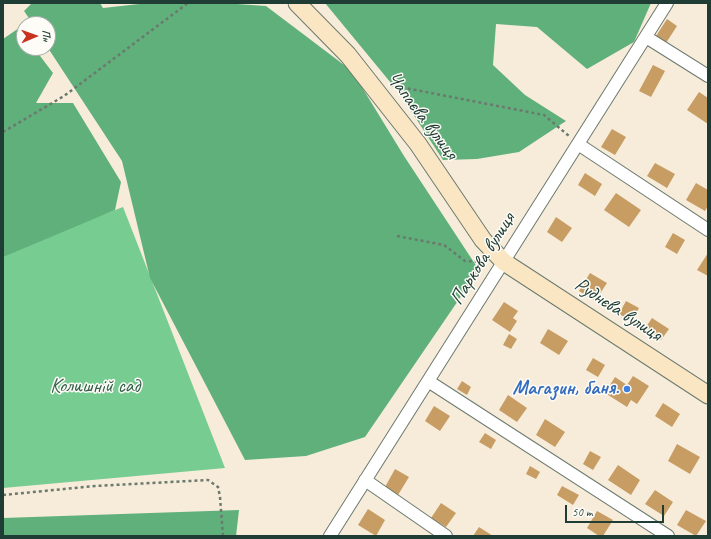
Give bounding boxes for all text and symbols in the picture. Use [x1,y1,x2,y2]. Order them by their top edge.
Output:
north arrow [16,16,56,56]
text: Пн [40,30,54,42]
street label: Чапаєва вулиця [381,67,463,165]
street label: Паркова вулиця [445,208,521,310]
street label: Руднєва вулиця [570,273,666,347]
park label: Колишній сад [50,375,140,399]
place label: Магазин, баня. [512,377,619,401]
marker: Магазин, баня. [622,384,632,394]
scale bar [567,497,666,523]
text: 50 m [572,504,592,520]

